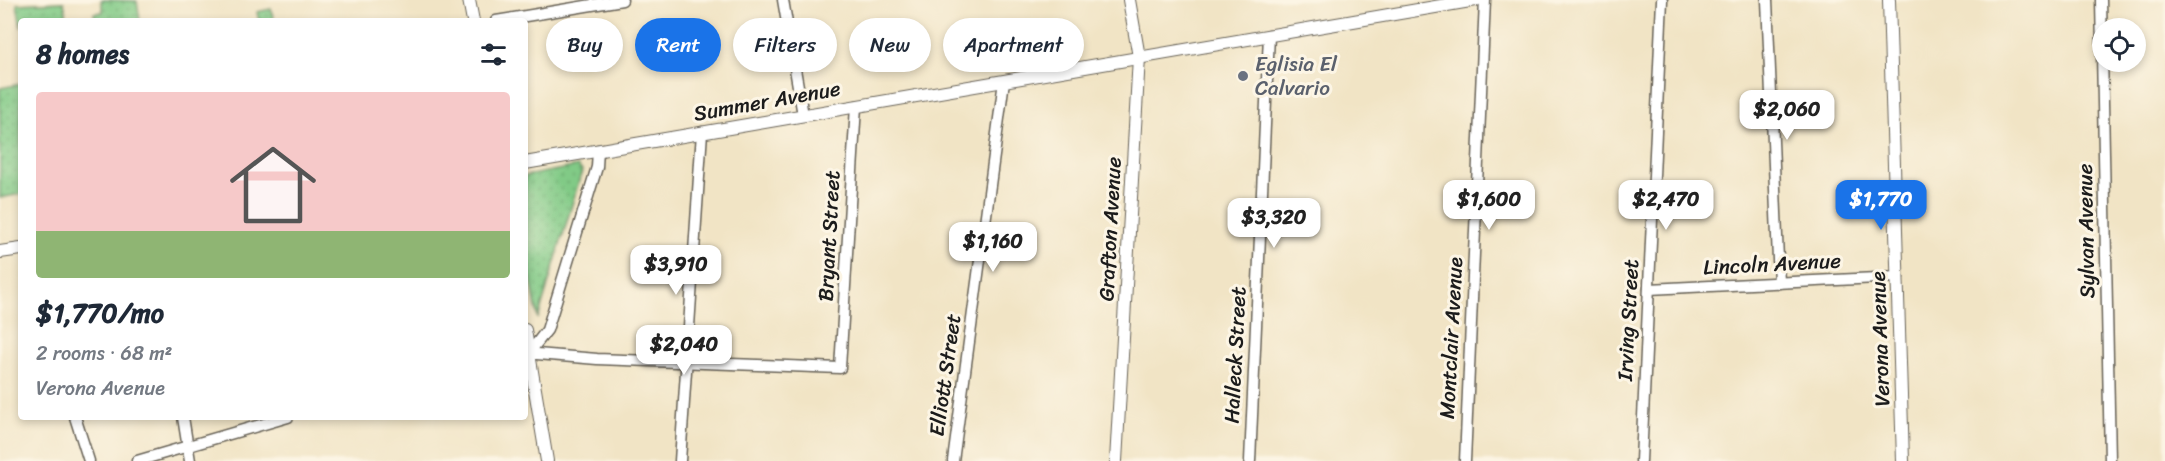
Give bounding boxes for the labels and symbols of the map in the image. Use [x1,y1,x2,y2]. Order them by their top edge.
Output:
place label: Eglisia El Calvario [1255,45,1338,107]
street label: Summer Avenue [691,69,844,133]
marker: Eglisia El Calvario [1236,69,1250,83]
pin: $2,060 [1738,90,1836,141]
street label: Grafton Avenue [1087,156,1133,302]
street label: Sylvan Avenue [2066,163,2106,299]
street label: Bryant Street [807,170,851,302]
pin: $1,600 [1440,180,1538,231]
pin: $2,470 [1617,180,1715,231]
pin: $1,770 [1832,180,1930,231]
pin: $3,320 [1225,198,1323,249]
pin: $1,160 [944,222,1042,273]
street label: Lincoln Avenue [1702,241,1842,287]
pin: $3,910 [627,245,725,296]
street label: Montclair Avenue [1428,256,1474,420]
street label: Irving Street [1606,258,1650,383]
street label: Verona Avenue [1859,271,1901,407]
street label: Halleck Street [1212,286,1258,424]
street label: Elliott Street [918,311,972,439]
pin: $2,040 [635,325,733,376]

